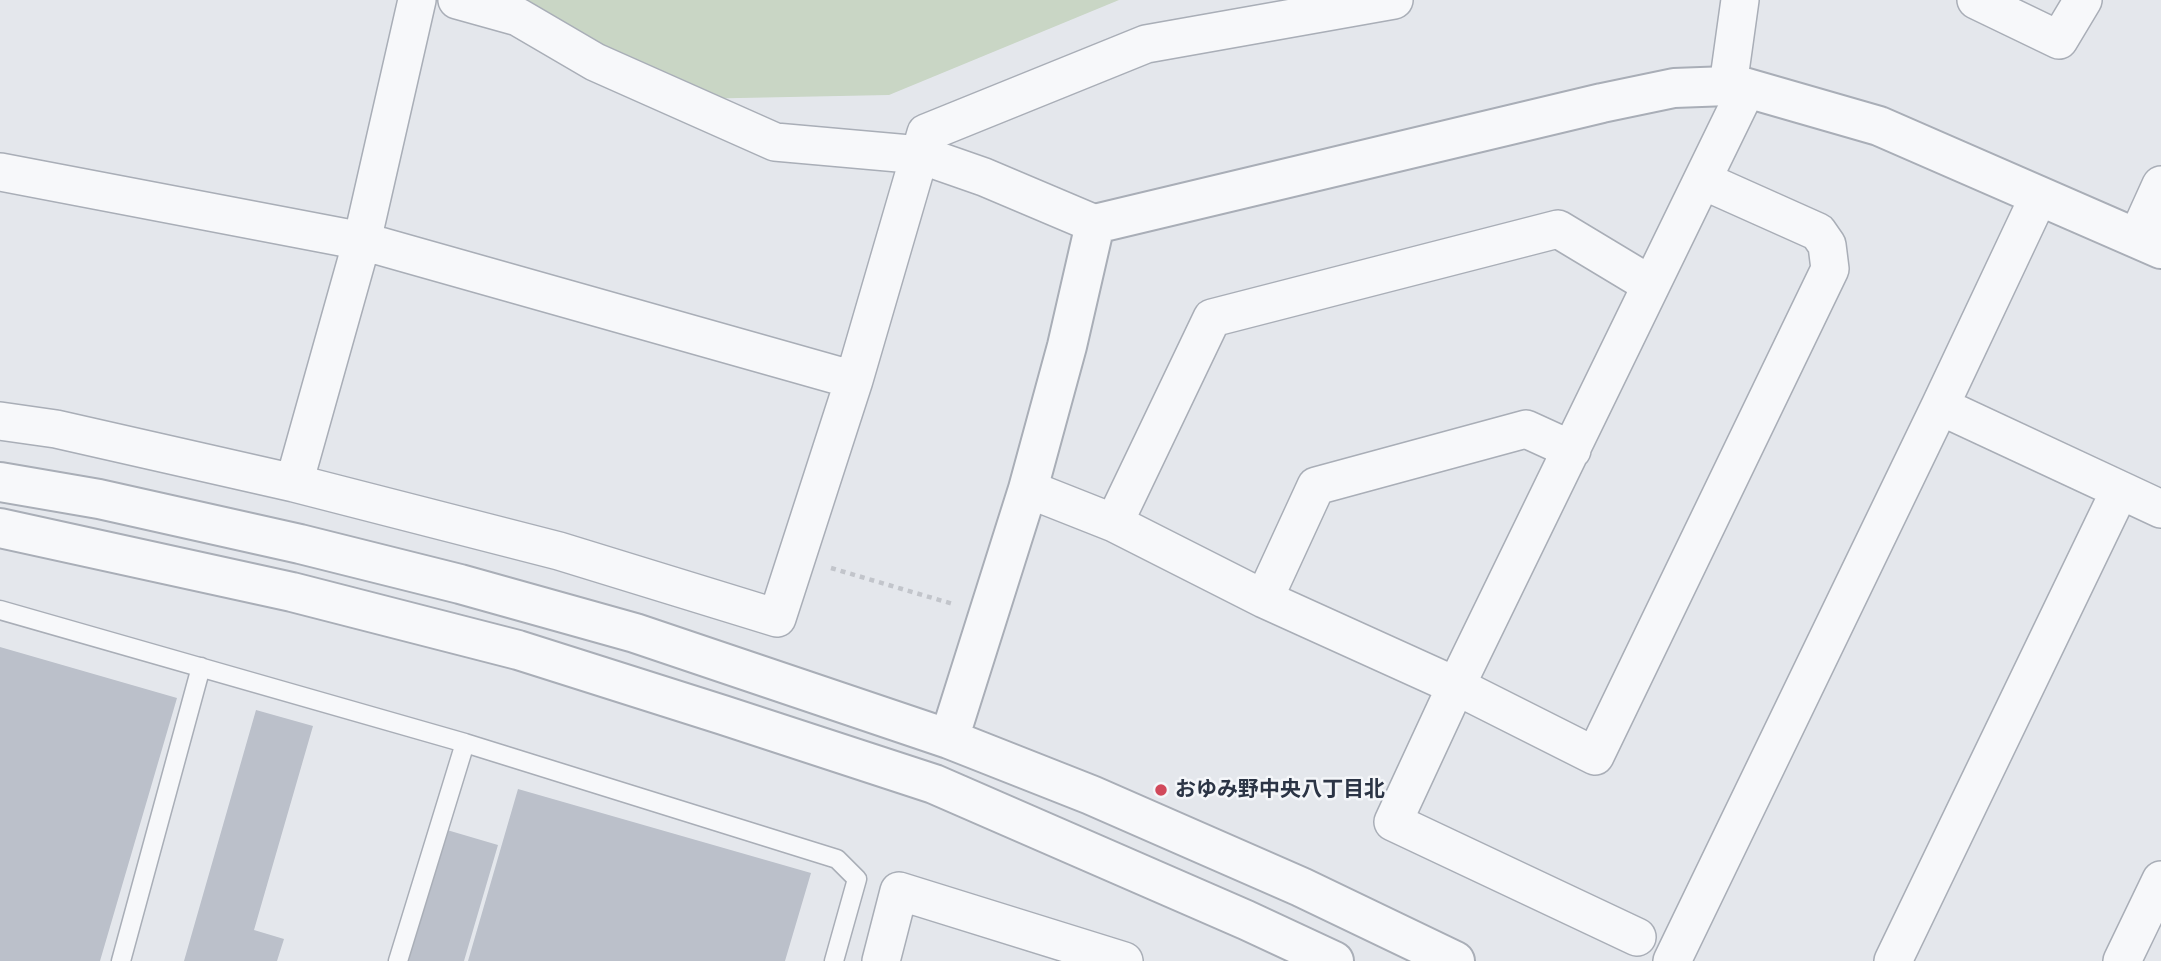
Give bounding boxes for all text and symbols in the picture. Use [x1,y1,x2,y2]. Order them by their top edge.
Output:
place label: おゆみ野中央八丁目北 [1175,777,1385,803]
marker: おゆみ野中央八丁目北 [1153,782,1169,798]

